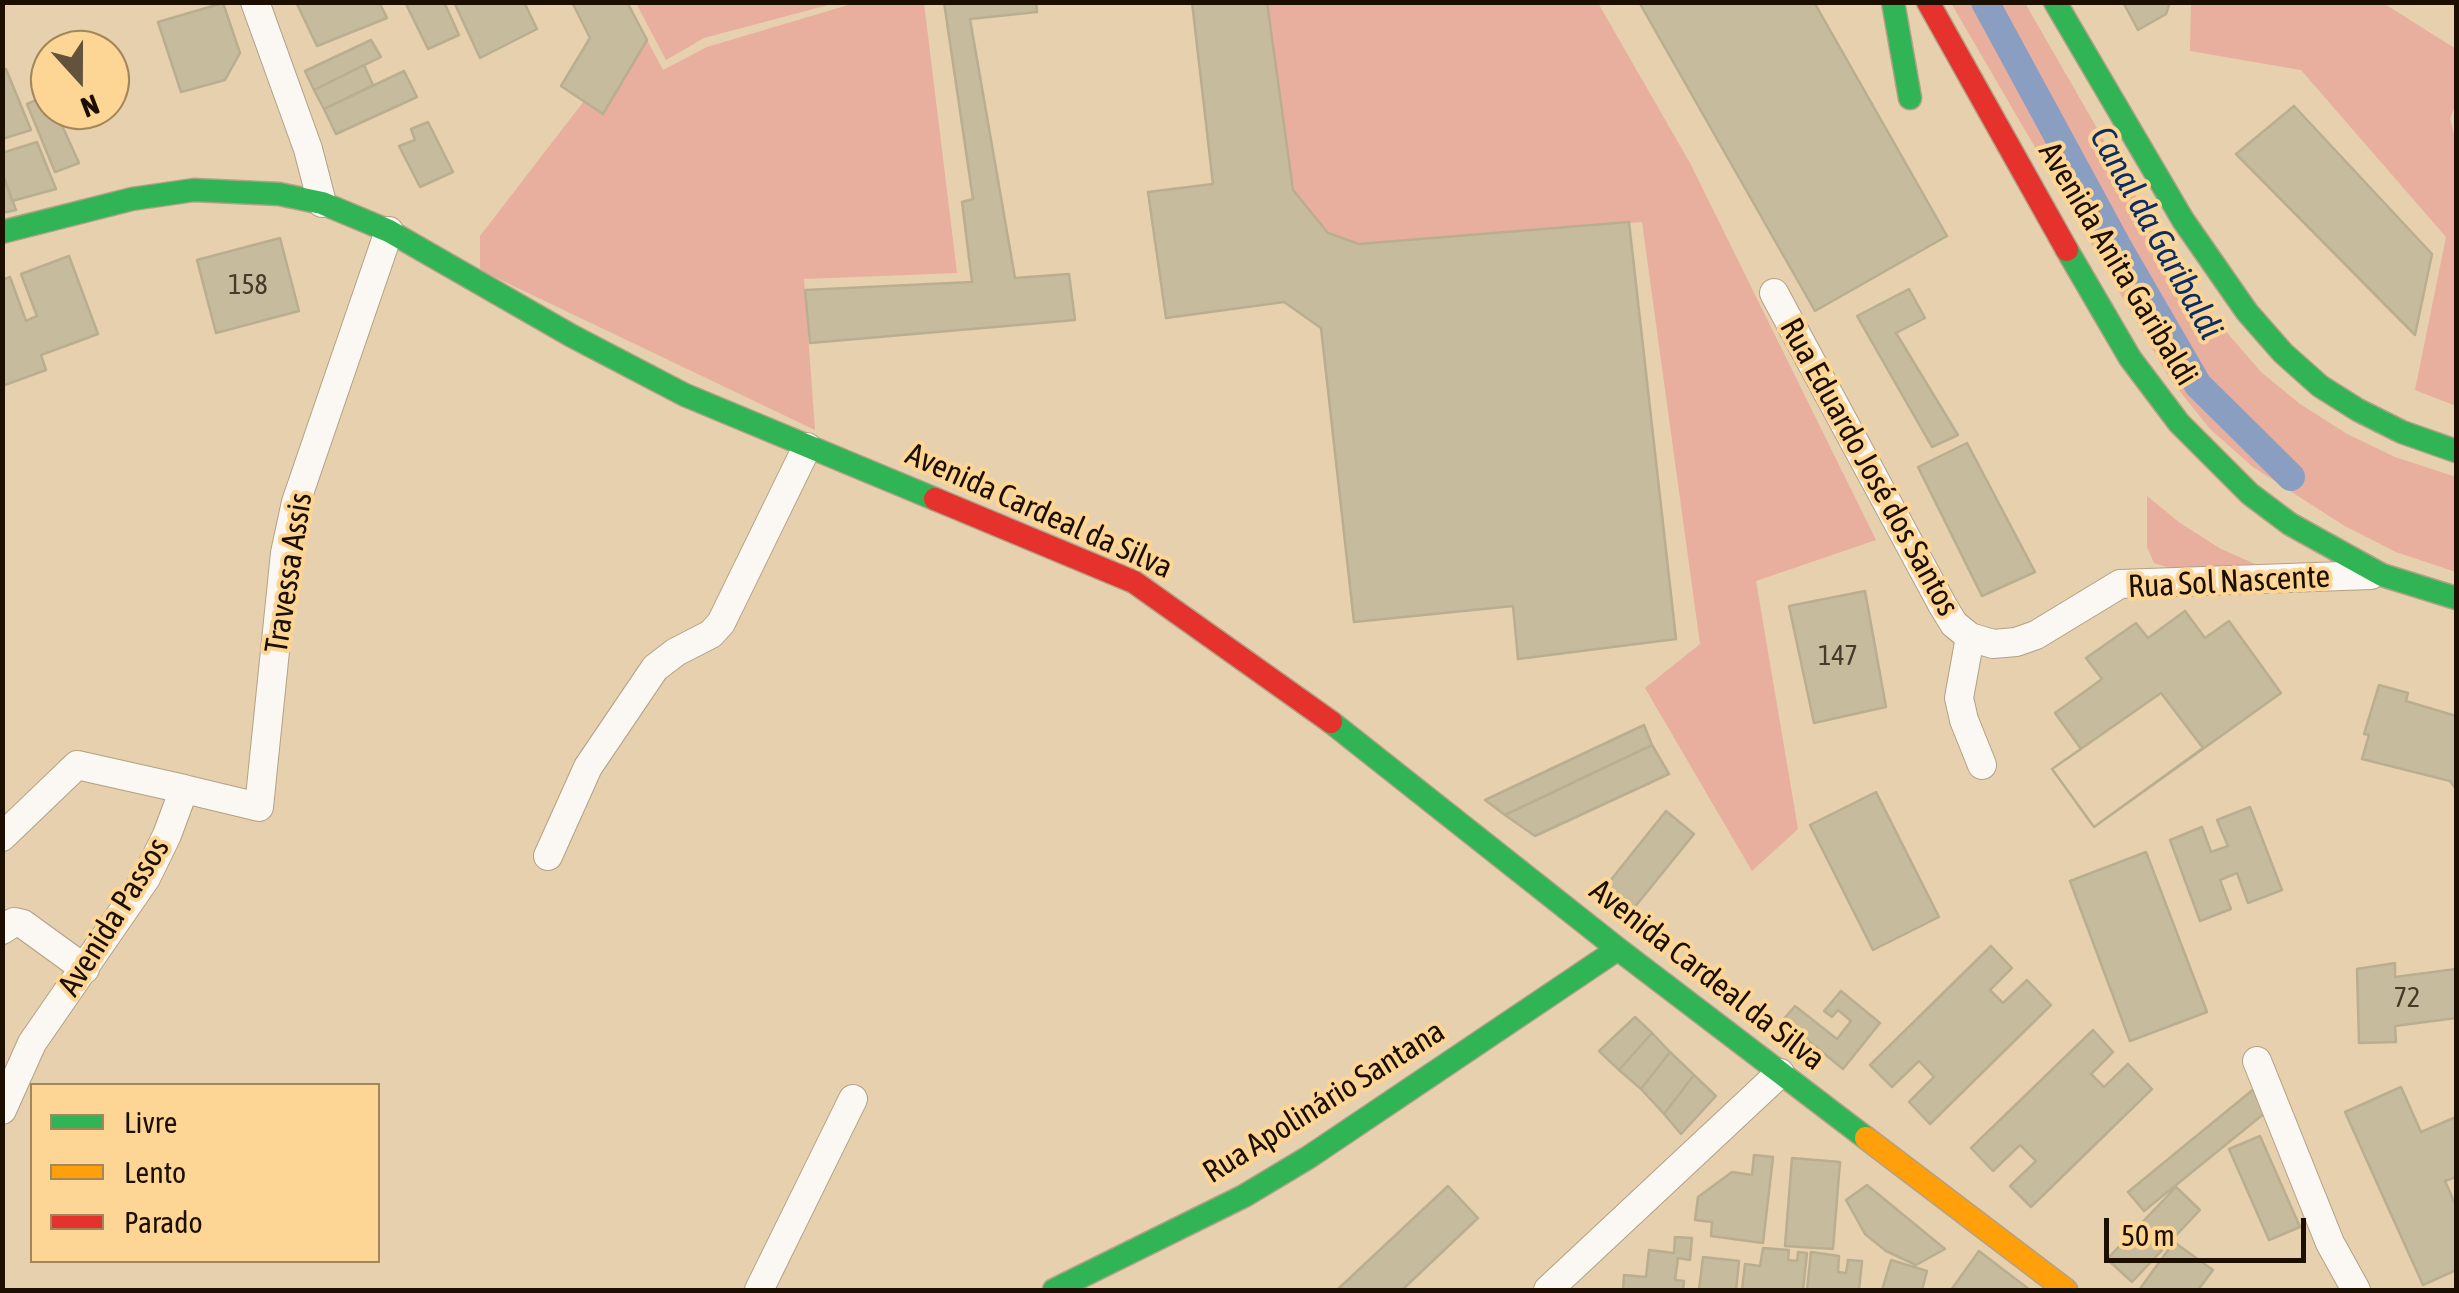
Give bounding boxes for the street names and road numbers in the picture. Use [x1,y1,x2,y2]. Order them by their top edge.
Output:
street label: Avenida Anita Garibaldi [2030,135,2206,393]
street label: Rua Eduardo José dos Santos [1771,311,1967,623]
street label: Avenida Cardeal da Silva [900,435,1178,587]
street label: Travessa Assis [257,490,321,656]
street label: Rua Sol Nascente [2127,558,2331,606]
street label: Avenida Passos [50,831,178,1003]
street label: Avenida Cardeal da Silva [1582,871,1832,1079]
street label: Rua Apolinário Santana [1196,1012,1452,1192]

